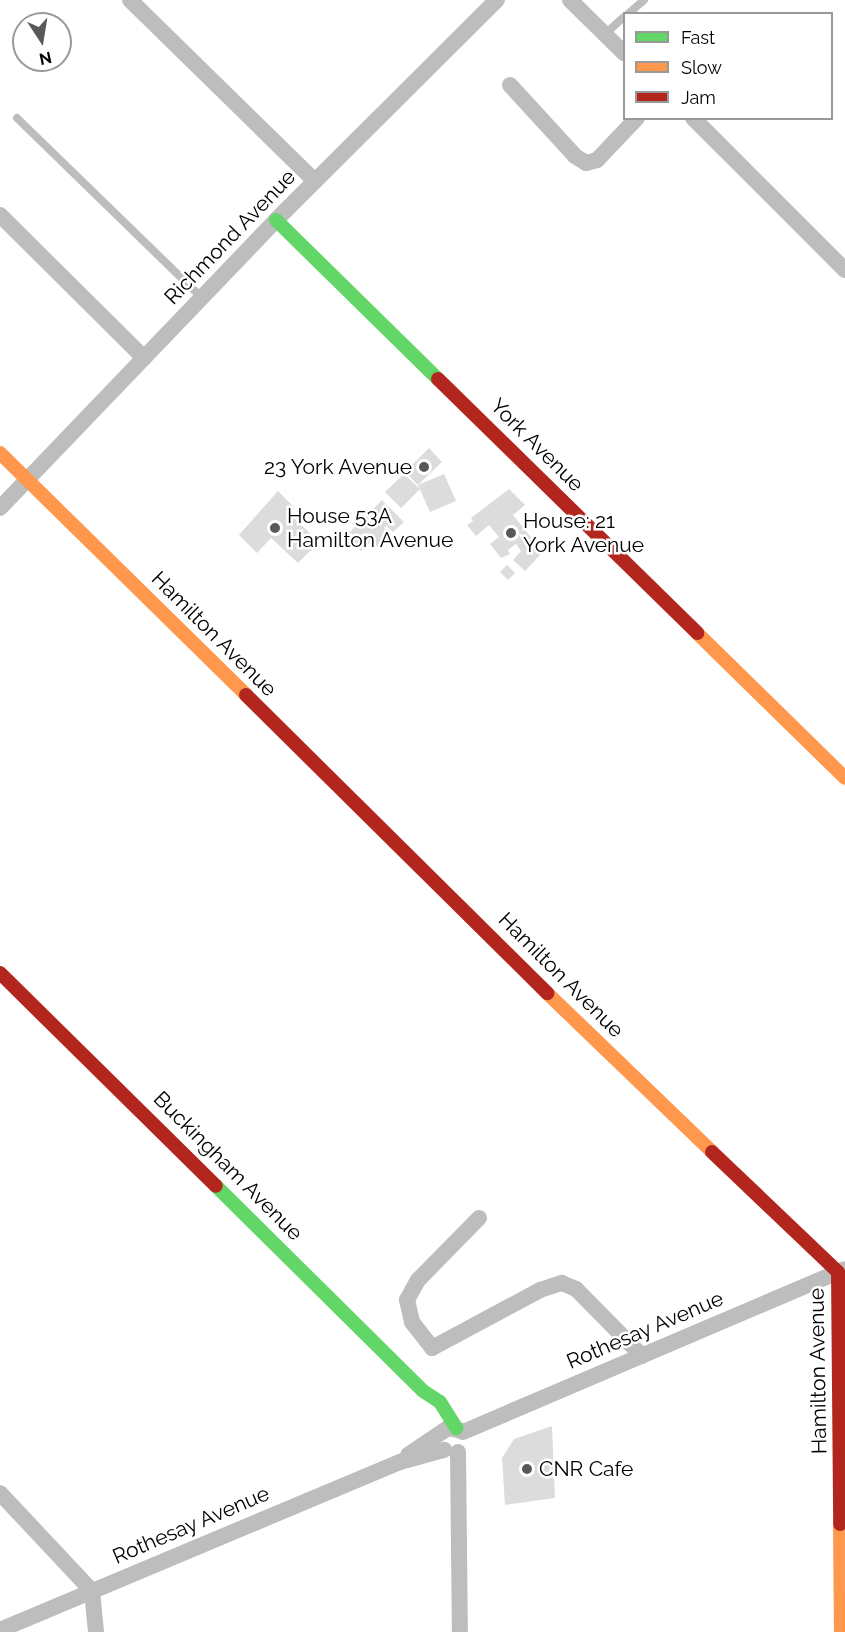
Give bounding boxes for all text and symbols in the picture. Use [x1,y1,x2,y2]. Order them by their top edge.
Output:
north arrow [12,12,72,72]
legend [623,12,833,120]
text: Fast [681,27,715,48]
text: N [37,48,53,69]
text: Slow [681,57,722,78]
text: Jam [681,87,716,108]
street label: Richmond Avenue [159,164,301,310]
street label: York Avenue [485,393,589,497]
place label: 23 York Avenue [263,454,412,480]
marker: 23 York Avenue [417,460,431,474]
place label: House 53A Hamilton Avenue [287,503,454,553]
place label: House: 21 York Avenue [523,508,645,558]
marker: House 53A Hamilton Avenue [268,521,282,535]
marker: House: 21 York Avenue [504,526,518,540]
street label: Hamilton Avenue [146,566,282,702]
street label: Hamilton Avenue [493,907,629,1043]
street label: Buckingham Avenue [148,1086,308,1246]
street label: Rothesay Avenue [562,1285,728,1375]
street label: Hamilton Avenue [804,1287,832,1455]
place label: CNR Cafe [539,1456,633,1482]
marker: CNR Cafe [520,1462,534,1476]
street label: Rothesay Avenue [108,1480,274,1570]

